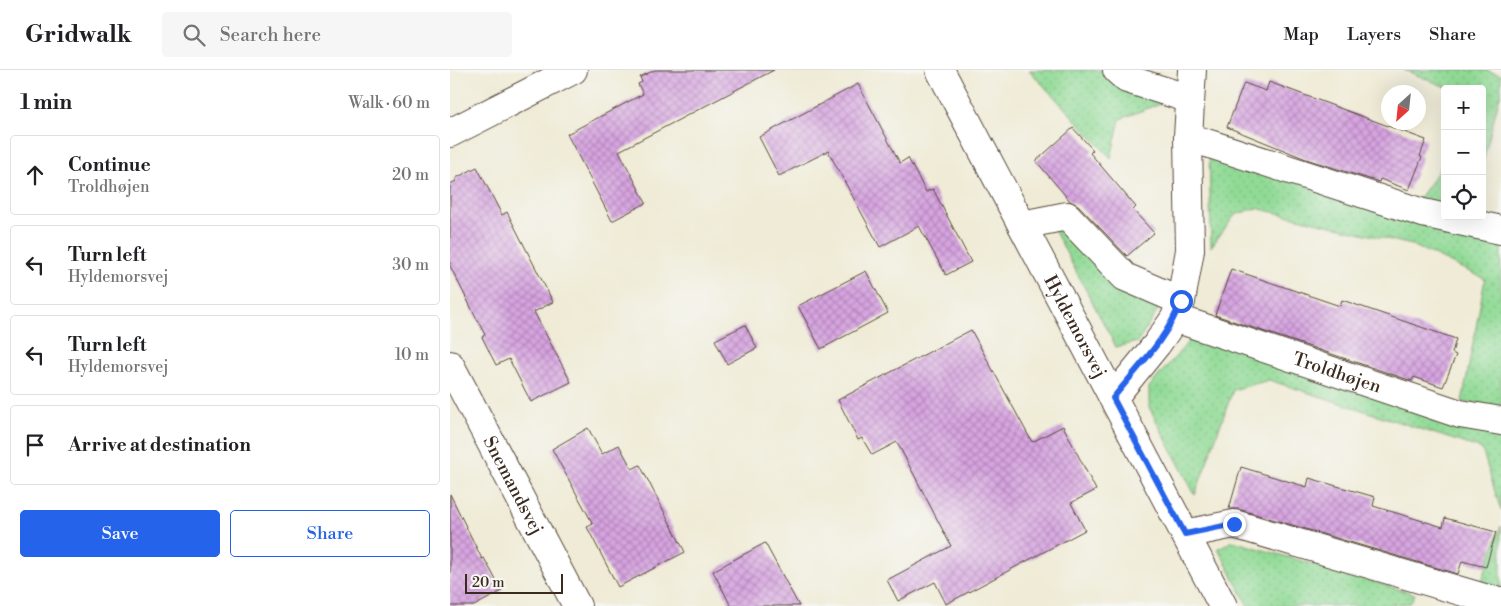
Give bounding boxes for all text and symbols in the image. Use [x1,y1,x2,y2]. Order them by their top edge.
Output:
search box [162,12,512,57]
text: Gridwalk [25,20,132,50]
icon: search [180,21,208,49]
text: Search here [220,23,321,47]
text: Map [1284,23,1319,46]
text: Layers [1347,23,1401,46]
text: Share [1429,23,1476,46]
north arrow [1381,85,1426,130]
map controls [1441,85,1486,220]
button: + [1441,85,1486,130]
text: 1 min [20,90,72,116]
text: Walk · 60 m [348,93,430,113]
button: − [1441,130,1486,175]
text: Continue [68,153,151,177]
icon: ahead [21,161,49,189]
text: 20 m [392,165,429,185]
button: locate [1441,175,1486,220]
text: Troldhøjen [68,177,150,197]
text: Turn left [68,243,147,267]
icon: left [21,251,49,279]
text: 30 m [392,255,429,275]
text: Hyldemorsvej [68,267,169,287]
street label: Hyldemorsvej [1038,271,1112,382]
route start [1170,290,1193,313]
text: Turn left [68,333,147,357]
icon: left [21,341,49,369]
text: 10 m [395,345,429,365]
street label: Troldhøjen [1290,348,1384,399]
text: Hyldemorsvej [68,357,169,377]
icon: arrive [21,431,49,459]
street label: Snemandsvej [478,432,548,539]
text: Arrive at destination [68,433,251,457]
button: Save [20,510,220,557]
button: Share [230,510,430,557]
route end [1223,513,1246,536]
scale bar [465,571,562,594]
text: 20 m [472,574,504,592]

